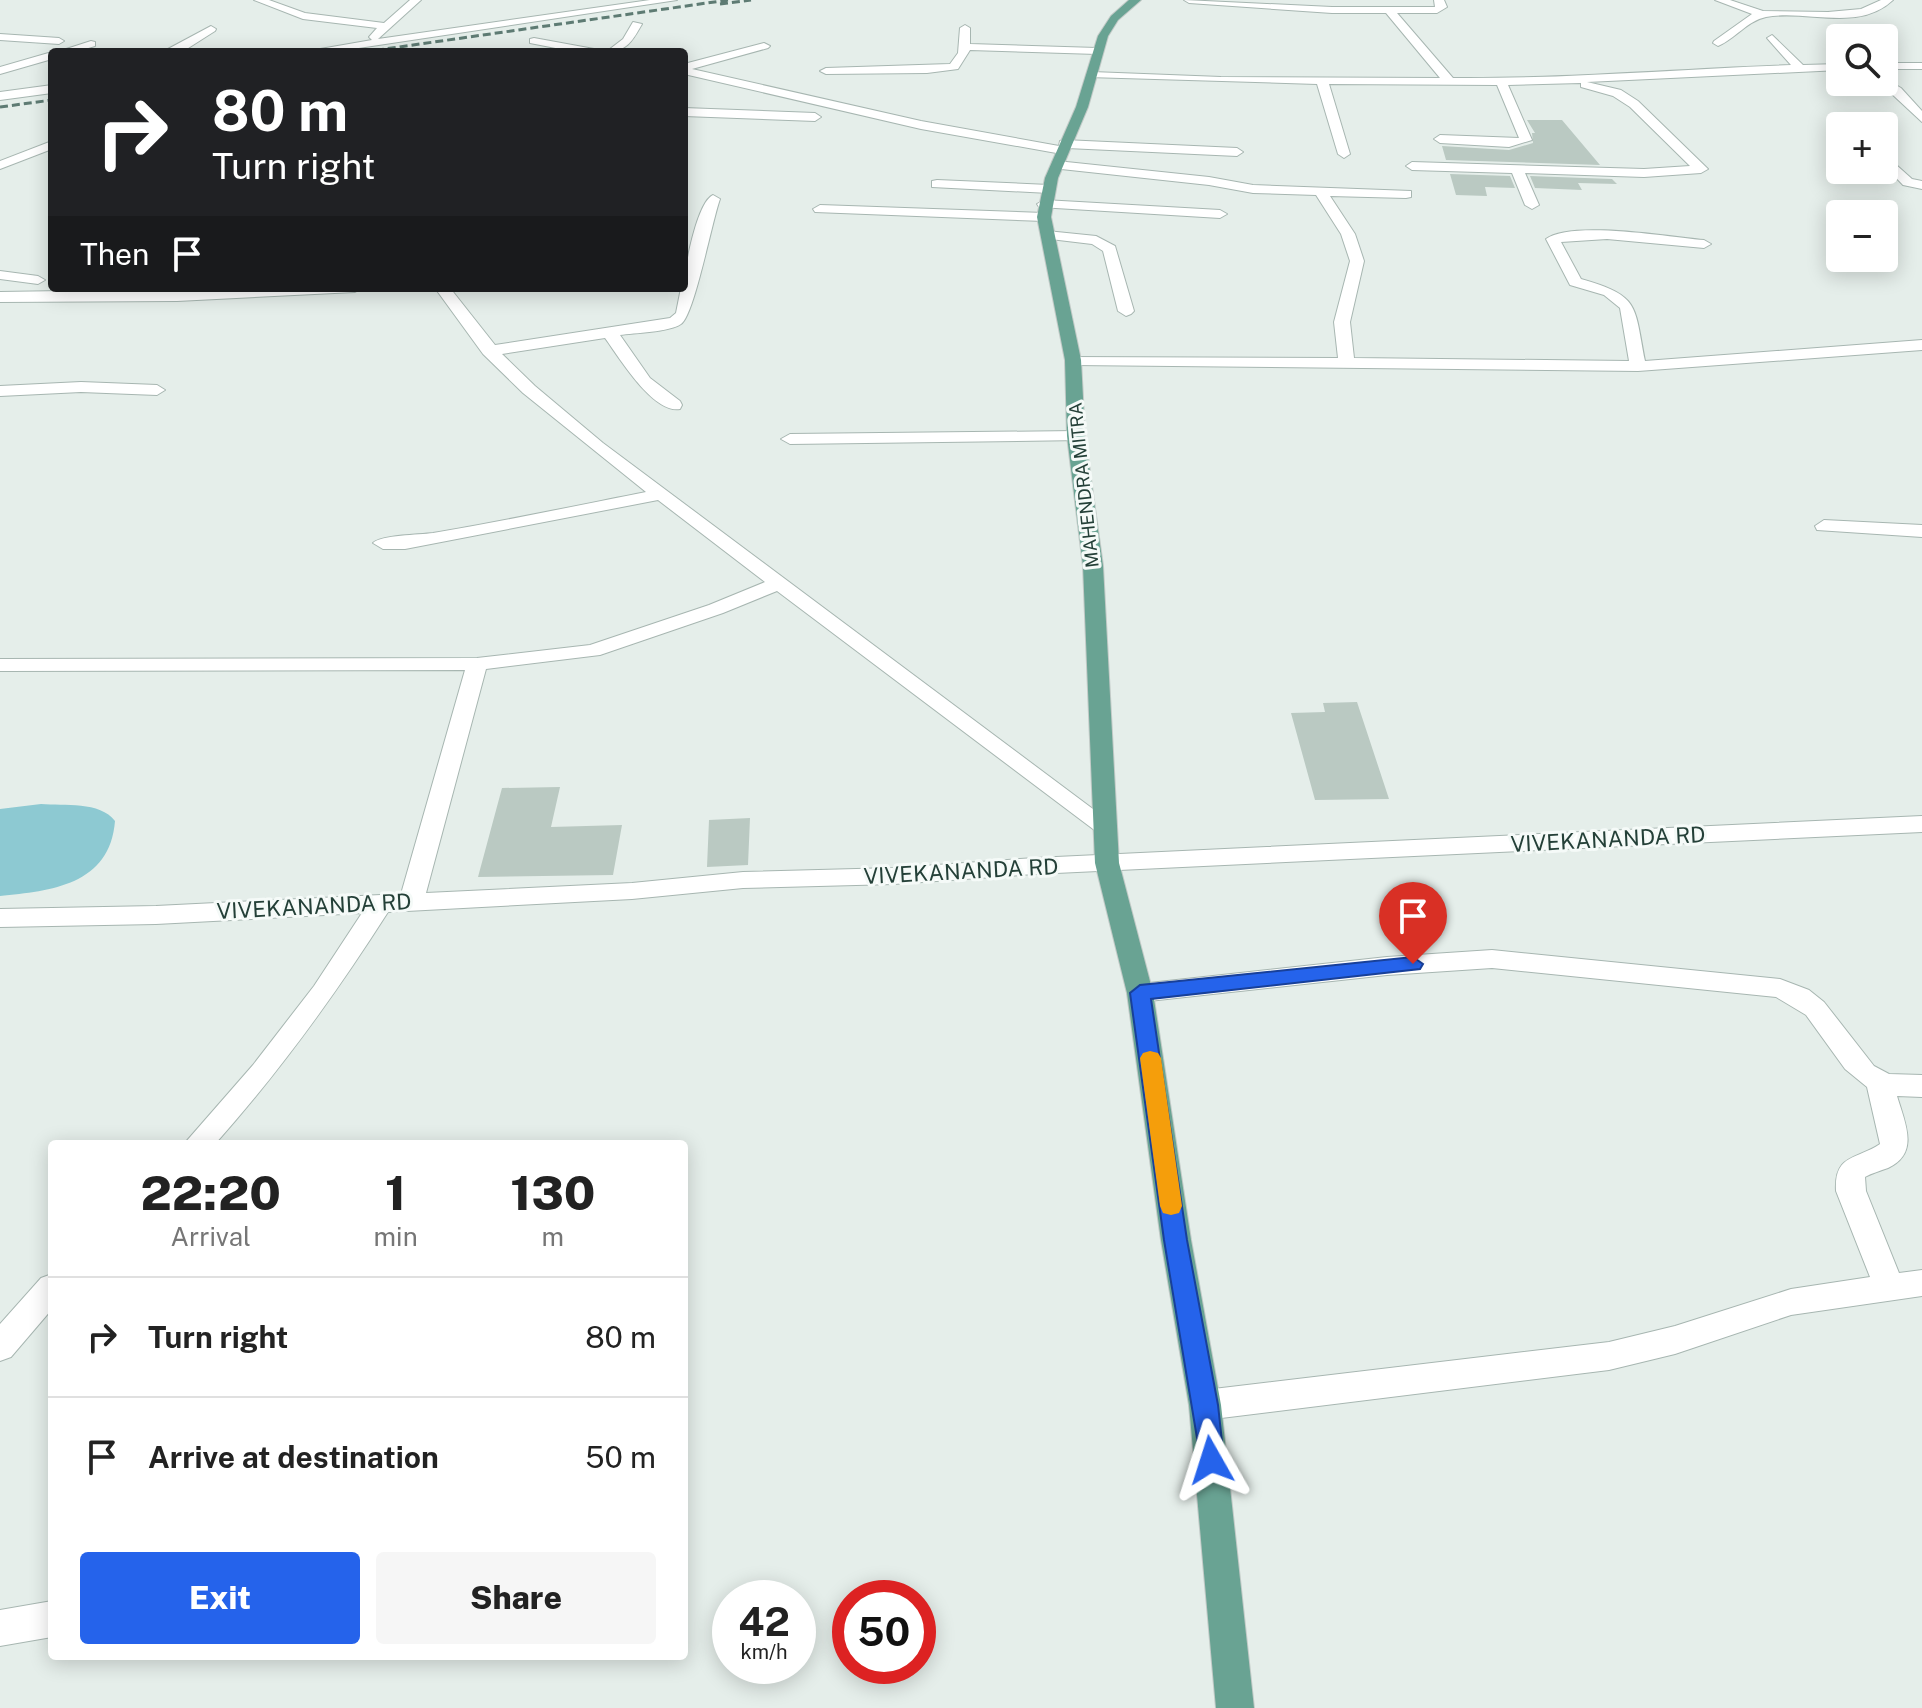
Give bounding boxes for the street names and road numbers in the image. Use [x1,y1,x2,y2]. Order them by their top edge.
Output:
street label: MAHENDRA MITRA [1064,401,1103,569]
street label: VIVEKANANDA RD [1510,821,1706,857]
street label: VIVEKANANDA RD [863,853,1059,889]
street label: VIVEKANANDA RD [216,888,412,924]

